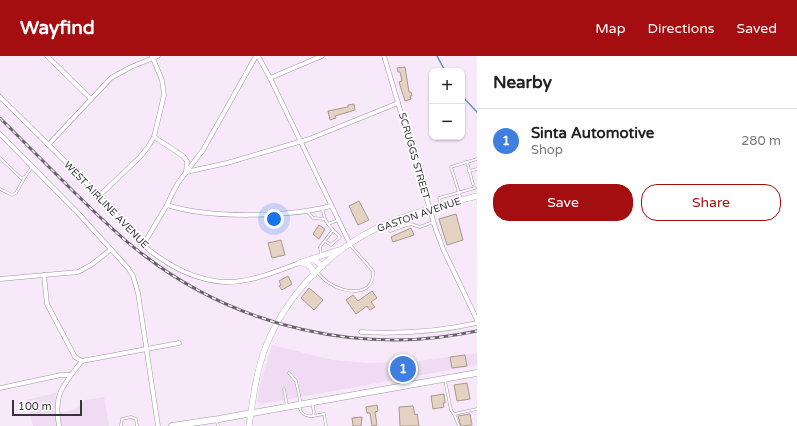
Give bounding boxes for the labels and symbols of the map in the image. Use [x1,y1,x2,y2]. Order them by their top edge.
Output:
street label: SCRUGGS STREET [396,111,432,201]
street label: WEST AIRLINE AVENUE [61,159,151,251]
street label: GASTON AVENUE [376,195,462,235]
your location [264,209,284,229]
pin: 1 [390,354,416,384]
scale bar [12,398,82,417]

